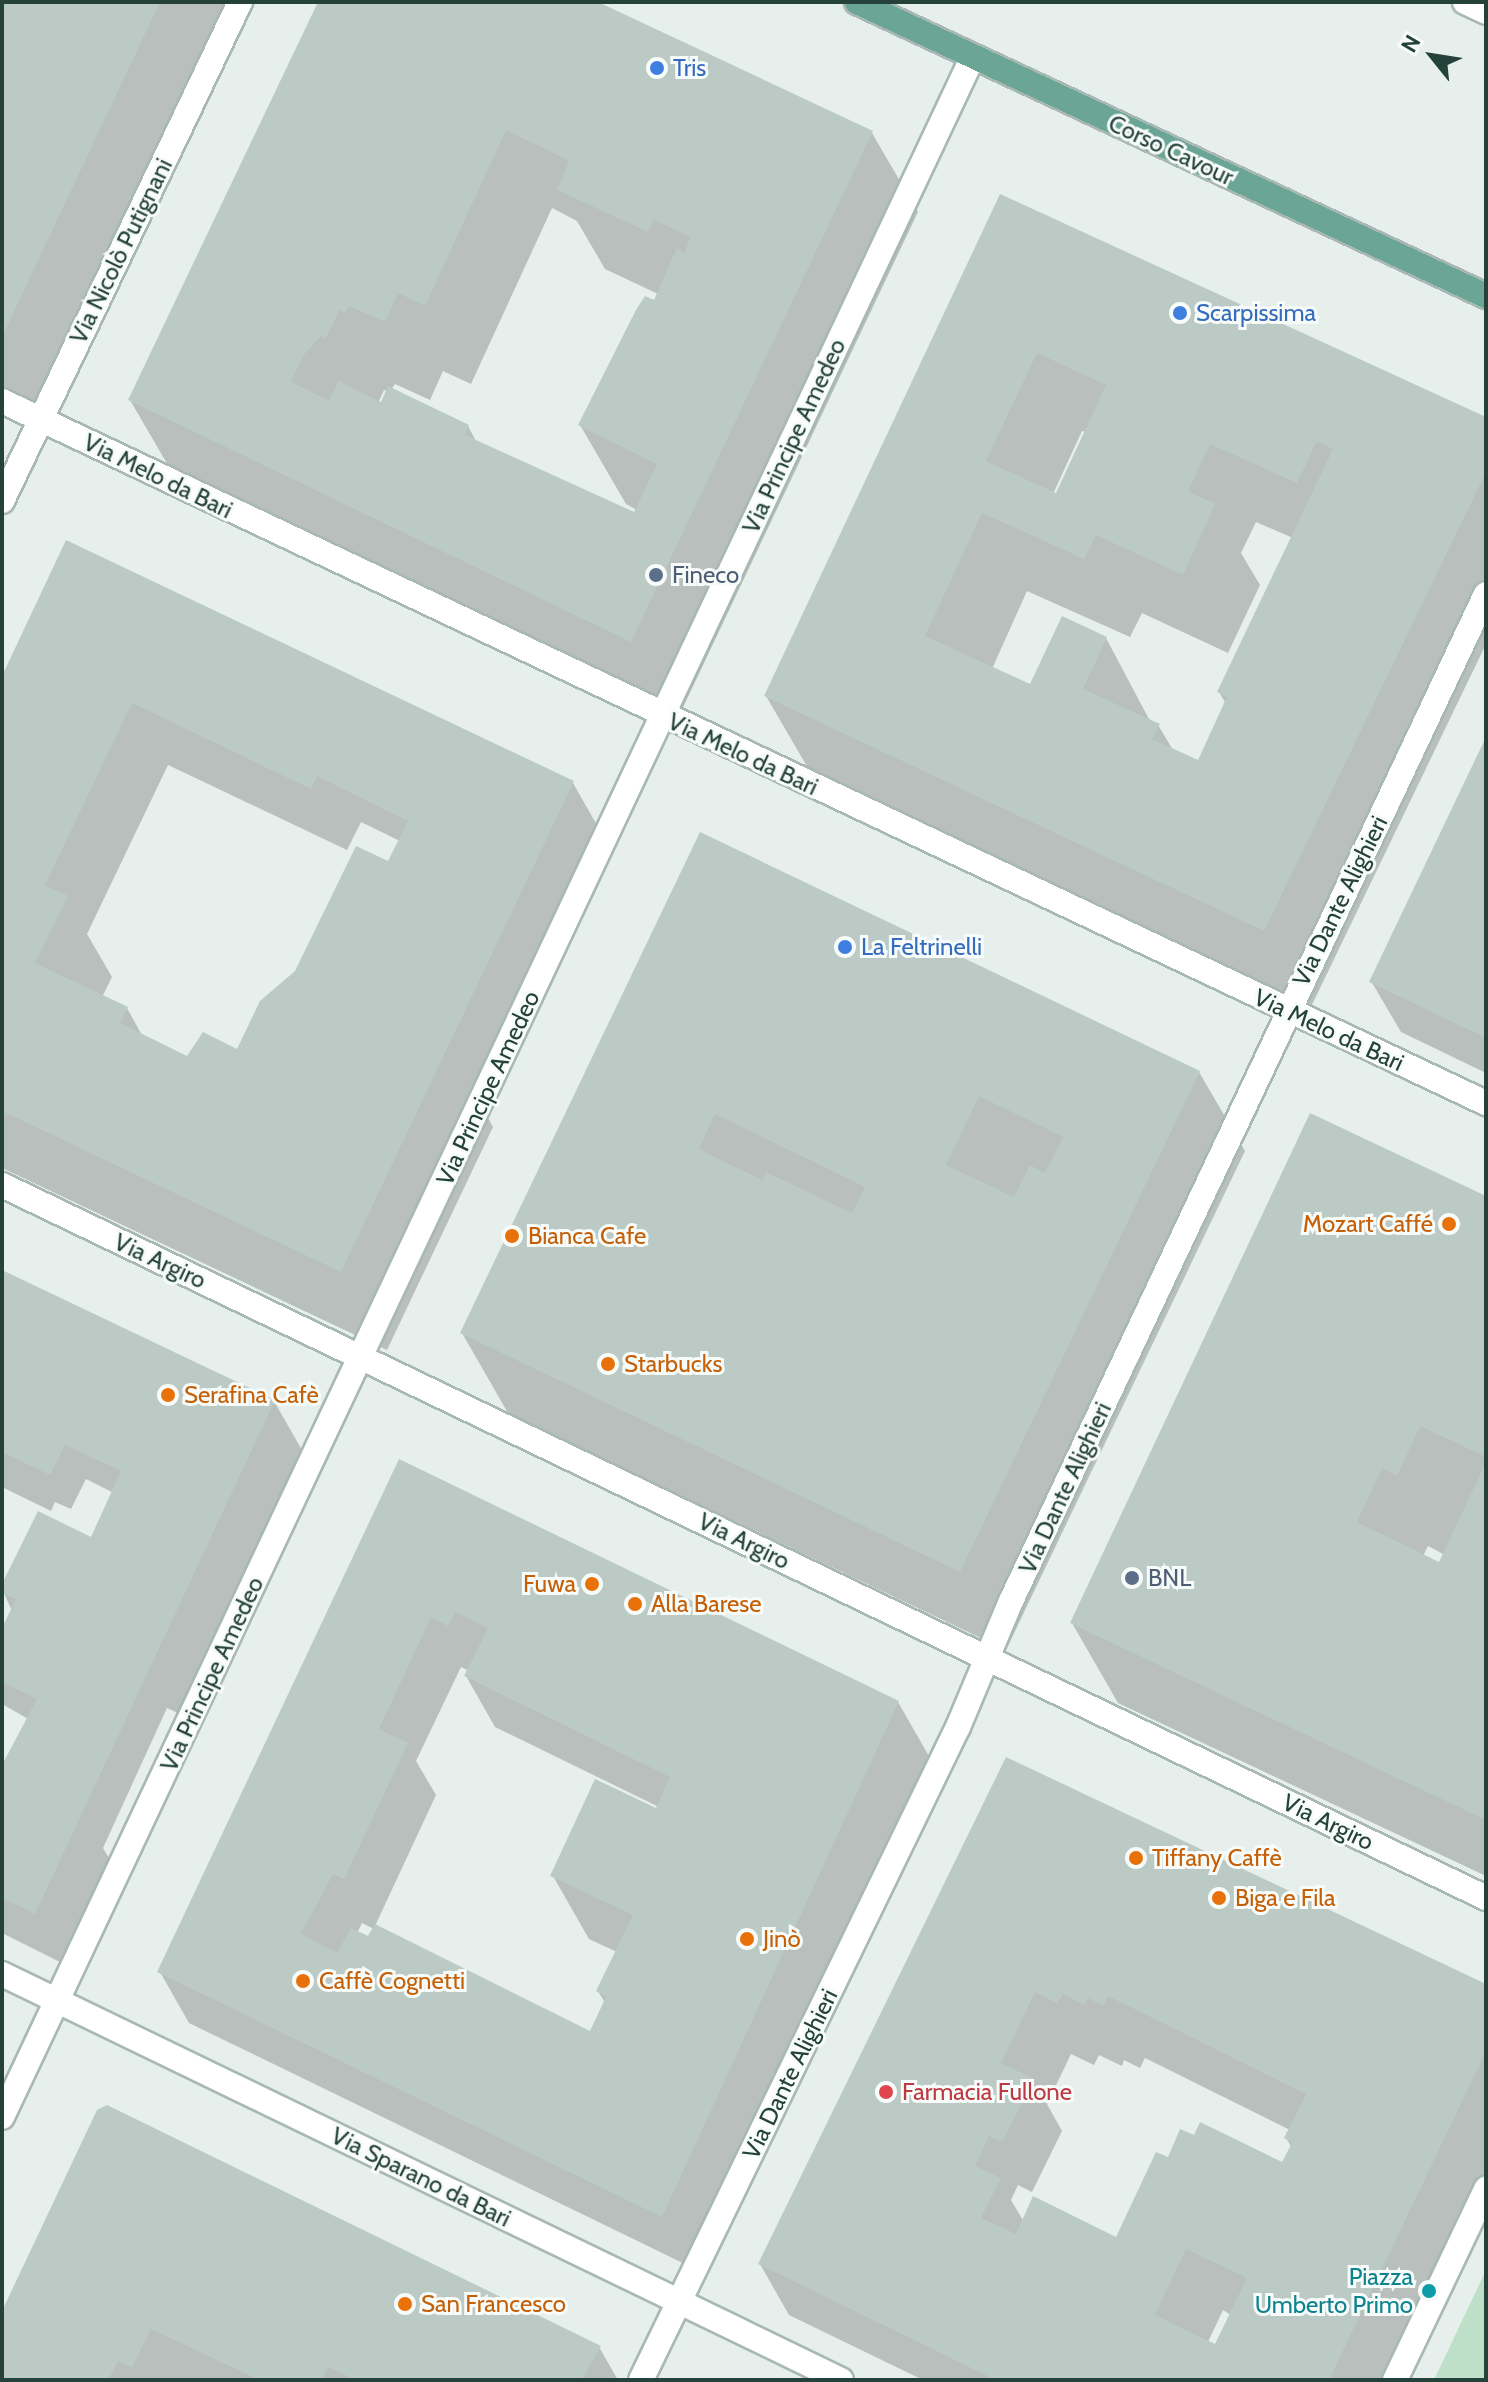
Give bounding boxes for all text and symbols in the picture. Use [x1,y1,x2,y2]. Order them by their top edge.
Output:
north arrow [1392,16,1472,96]
text: N [1395,30,1426,57]
place label: Tris [673,54,706,82]
marker: Tris [648,59,666,77]
street label: Corso Cavour [1104,109,1238,191]
street label: Via Nicolò Putignani [64,154,178,348]
place label: Scarpissima [1196,299,1316,327]
marker: Scarpissima [1171,304,1189,322]
street label: Via Principe Amedeo [736,334,852,538]
street label: Via Melo da Bari [79,428,237,524]
place label: Fineco [672,561,739,589]
marker: Fineco [647,566,665,584]
street label: Via Melo da Bari [663,707,823,801]
street label: Via Dante Alighieri [1286,811,1394,991]
place label: La Feltrinelli [861,933,982,961]
marker: La Feltrinelli [836,938,854,956]
street label: Via Melo da Bari [1249,983,1409,1077]
street label: Via Principe Amedeo [430,986,546,1190]
place label: Mozart Caffé [1303,1210,1433,1238]
marker: Mozart Caffé [1440,1215,1458,1233]
place label: Bianca Cafe [528,1222,646,1250]
street label: Via Argiro [110,1227,210,1295]
marker: Bianca Cafe [503,1227,521,1245]
place label: Starbucks [624,1350,722,1378]
marker: Starbucks [599,1355,617,1373]
place label: Serafina Cafè [184,1381,319,1409]
marker: Serafina Cafè [159,1386,177,1404]
street label: Via Dante Alighieri [1013,1398,1117,1578]
street label: Via Argiro [694,1507,794,1575]
place label: BNL [1148,1564,1191,1592]
marker: BNL [1123,1569,1141,1587]
place label: Fuwa [523,1570,576,1598]
street label: Via Principe Amedeo [154,1572,270,1776]
marker: Fuwa [583,1575,601,1593]
place label: Alla Barese [651,1590,761,1618]
marker: Alla Barese [626,1595,644,1613]
street label: Via Argiro [1278,1788,1378,1856]
place label: Tiffany Caffè [1152,1844,1282,1872]
marker: Tiffany Caffè [1127,1849,1145,1867]
place label: Biga e Fila [1235,1884,1335,1912]
marker: Biga e Fila [1210,1889,1228,1907]
place label: Jinò [763,1925,801,1953]
marker: Jinò [738,1930,756,1948]
place label: Caffè Cognetti [319,1967,465,1995]
marker: Caffè Cognetti [294,1972,312,1990]
street label: Via Dante Alighieri [736,1984,844,2164]
place label: Farmacia Fullone [902,2078,1072,2106]
marker: Farmacia Fullone [877,2083,895,2101]
street label: Via Sparano da Bari [327,2121,515,2233]
place label: Piazza Umberto Primo [1255,2263,1413,2319]
marker: Piazza Umberto Primo [1420,2282,1438,2300]
place label: San Francesco [421,2290,566,2318]
marker: San Francesco [396,2295,414,2313]

